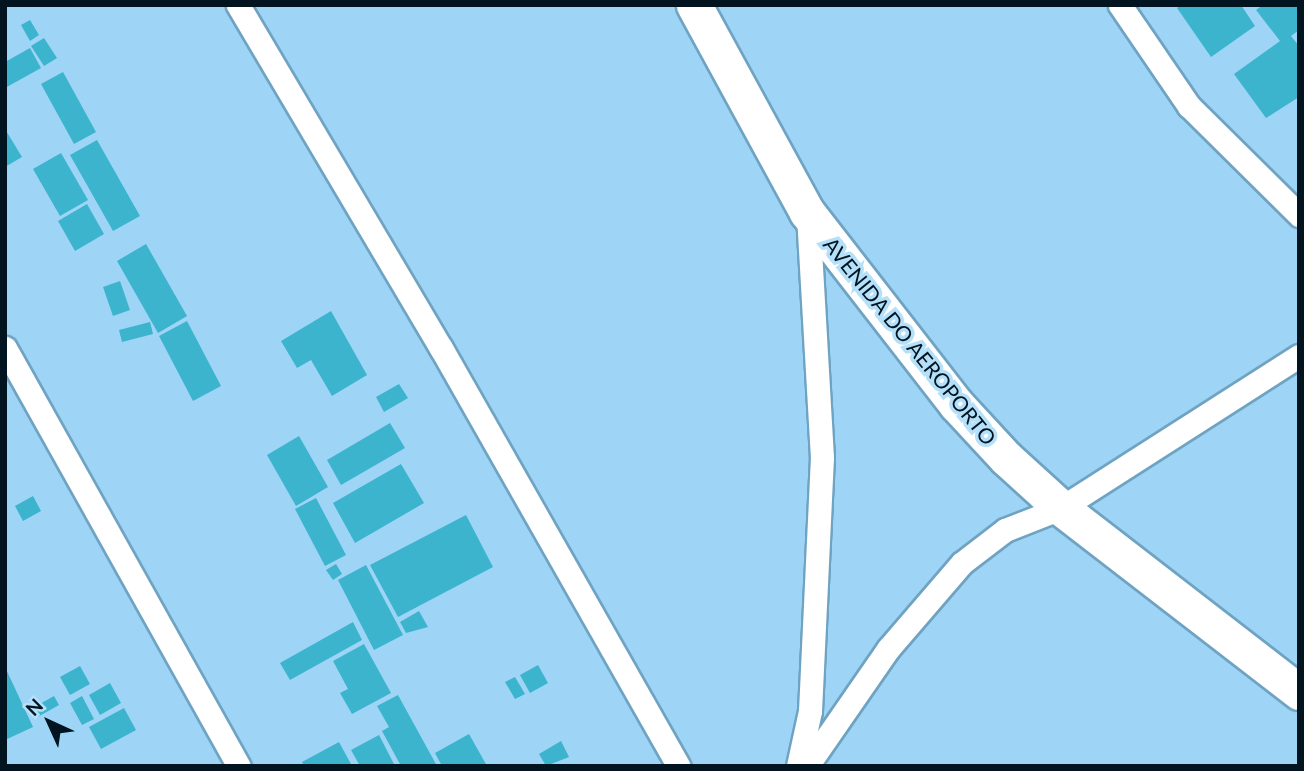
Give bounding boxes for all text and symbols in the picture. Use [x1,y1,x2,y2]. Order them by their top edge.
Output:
street label: AVENIDA DO AEROPORTO [818,231,1002,451]
north arrow [14,687,84,757]
text: N [20,693,47,720]

